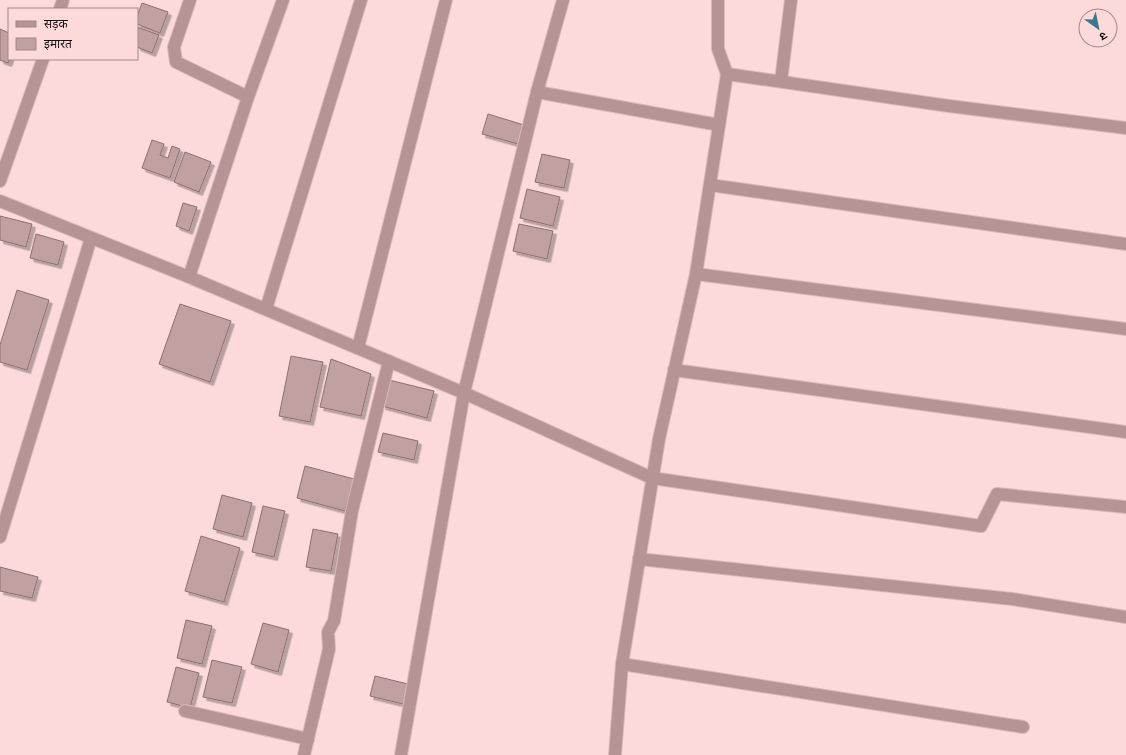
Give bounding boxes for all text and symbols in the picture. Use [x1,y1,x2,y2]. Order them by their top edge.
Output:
legend [8,8,138,60]
north arrow [1078,8,1118,48]
text: सड़क [44,17,69,31]
text: उ [1097,30,1109,43]
text: इमारत [44,37,73,51]

